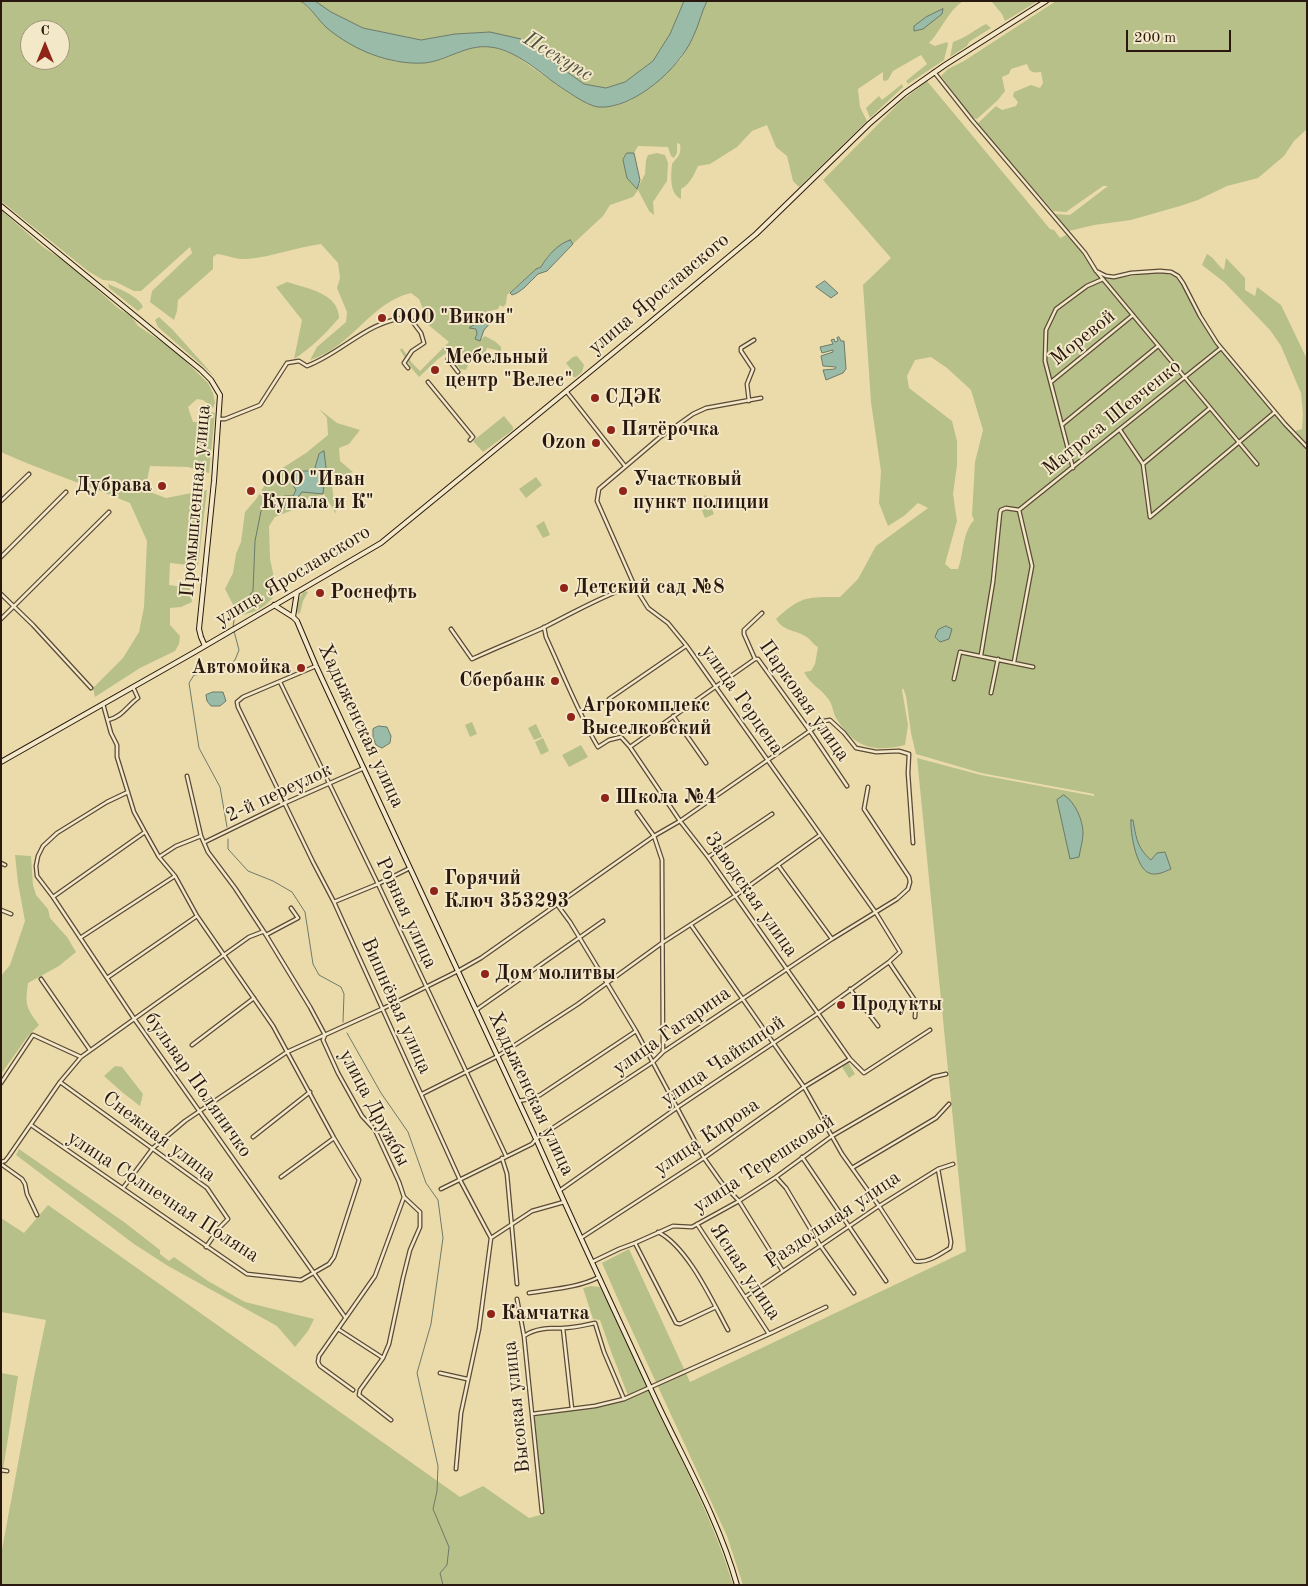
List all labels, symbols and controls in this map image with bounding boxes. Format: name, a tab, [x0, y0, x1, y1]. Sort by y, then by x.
north arrow	[20, 20, 70, 70]
scale bar	[1128, 20, 1233, 52]
text: С	[40, 24, 50, 38]
water label: Псекупс	[518, 26, 598, 88]
text: 200 m	[1134, 31, 1176, 46]
street label: улица Ярославского	[584, 228, 734, 360]
street label: Моревой	[1046, 305, 1120, 371]
place label: ООО "Викон"	[392, 306, 514, 330]
marker: ООО "Викон"	[376, 312, 388, 324]
place label: Мебельный центр "Велес"	[445, 346, 572, 393]
street label: Матроса Шевченко	[1038, 355, 1186, 481]
marker: Мебельный центр "Велес"	[429, 364, 441, 376]
place label: СДЭК	[605, 386, 661, 410]
marker: СДЭК	[589, 392, 601, 404]
street label: Промышленная улица	[176, 404, 216, 598]
place label: Пятёрочка	[621, 418, 719, 442]
marker: Пятёрочка	[605, 424, 617, 436]
place label: Ozon	[541, 431, 586, 455]
marker: Ozon	[590, 437, 602, 449]
place label: ООО "Иван Купала и К"	[261, 468, 374, 515]
place label: Участковый пункт полиции	[633, 468, 769, 515]
place label: Дубрава	[75, 474, 152, 498]
marker: Дубрава	[156, 480, 168, 492]
marker: ООО "Иван Купала и К"	[245, 485, 257, 497]
marker: Участковый пункт полиции	[617, 485, 629, 497]
street label: улица Ярославского	[211, 520, 375, 632]
place label: Детский сад №8	[574, 576, 725, 600]
place label: Роснефть	[330, 581, 417, 605]
marker: Детский сад №8	[558, 582, 570, 594]
marker: Роснефть	[314, 587, 326, 599]
street label: Парковая улица	[753, 636, 855, 766]
street label: Хадыженская улица	[312, 640, 410, 812]
street label: улица Герцена	[695, 640, 789, 760]
place label: Автомойка	[191, 656, 291, 680]
marker: Автомойка	[295, 662, 307, 674]
place label: Сбербанк	[459, 669, 545, 693]
marker: Сбербанк	[549, 675, 561, 687]
place label: Агрокомплекс Выселковский	[581, 694, 711, 741]
marker: Агрокомплекс Выселковский	[565, 711, 577, 723]
street label: 2-й переулок	[222, 758, 336, 828]
place label: Школа №4	[615, 786, 717, 810]
marker: Школа №4	[599, 792, 611, 804]
street label: Заводская улица	[699, 828, 803, 962]
street label: Ровная улица	[370, 854, 442, 972]
place label: Горячий Ключ 353293	[444, 867, 569, 914]
marker: Горячий Ключ 353293	[428, 885, 440, 897]
street label: Вишнёвая улица	[355, 934, 437, 1078]
place label: Дом молитвы	[495, 962, 616, 986]
marker: Дом молитвы	[479, 968, 491, 980]
street label: улица Гагарина	[608, 981, 736, 1081]
place label: Продукты	[851, 993, 942, 1017]
marker: Продукты	[835, 999, 847, 1011]
street label: бульвар Поляничко	[139, 1008, 257, 1162]
street label: Хадыженская улица	[482, 1008, 580, 1180]
street label: улица Чайкиной	[656, 1011, 790, 1111]
street label: улица Дружбы	[333, 1045, 415, 1171]
street label: Снежная улица	[98, 1087, 220, 1187]
street label: улица Кирова	[650, 1093, 764, 1181]
street label: улица Терешковой	[689, 1109, 839, 1219]
street label: улица Солнечная Поляна	[62, 1126, 264, 1268]
street label: Раздольная улица	[761, 1166, 905, 1274]
street label: Ясная улица	[704, 1219, 786, 1325]
place label: Камчатка	[501, 1302, 590, 1326]
marker: Камчатка	[485, 1308, 497, 1320]
street label: Высокая улица	[498, 1340, 536, 1474]

